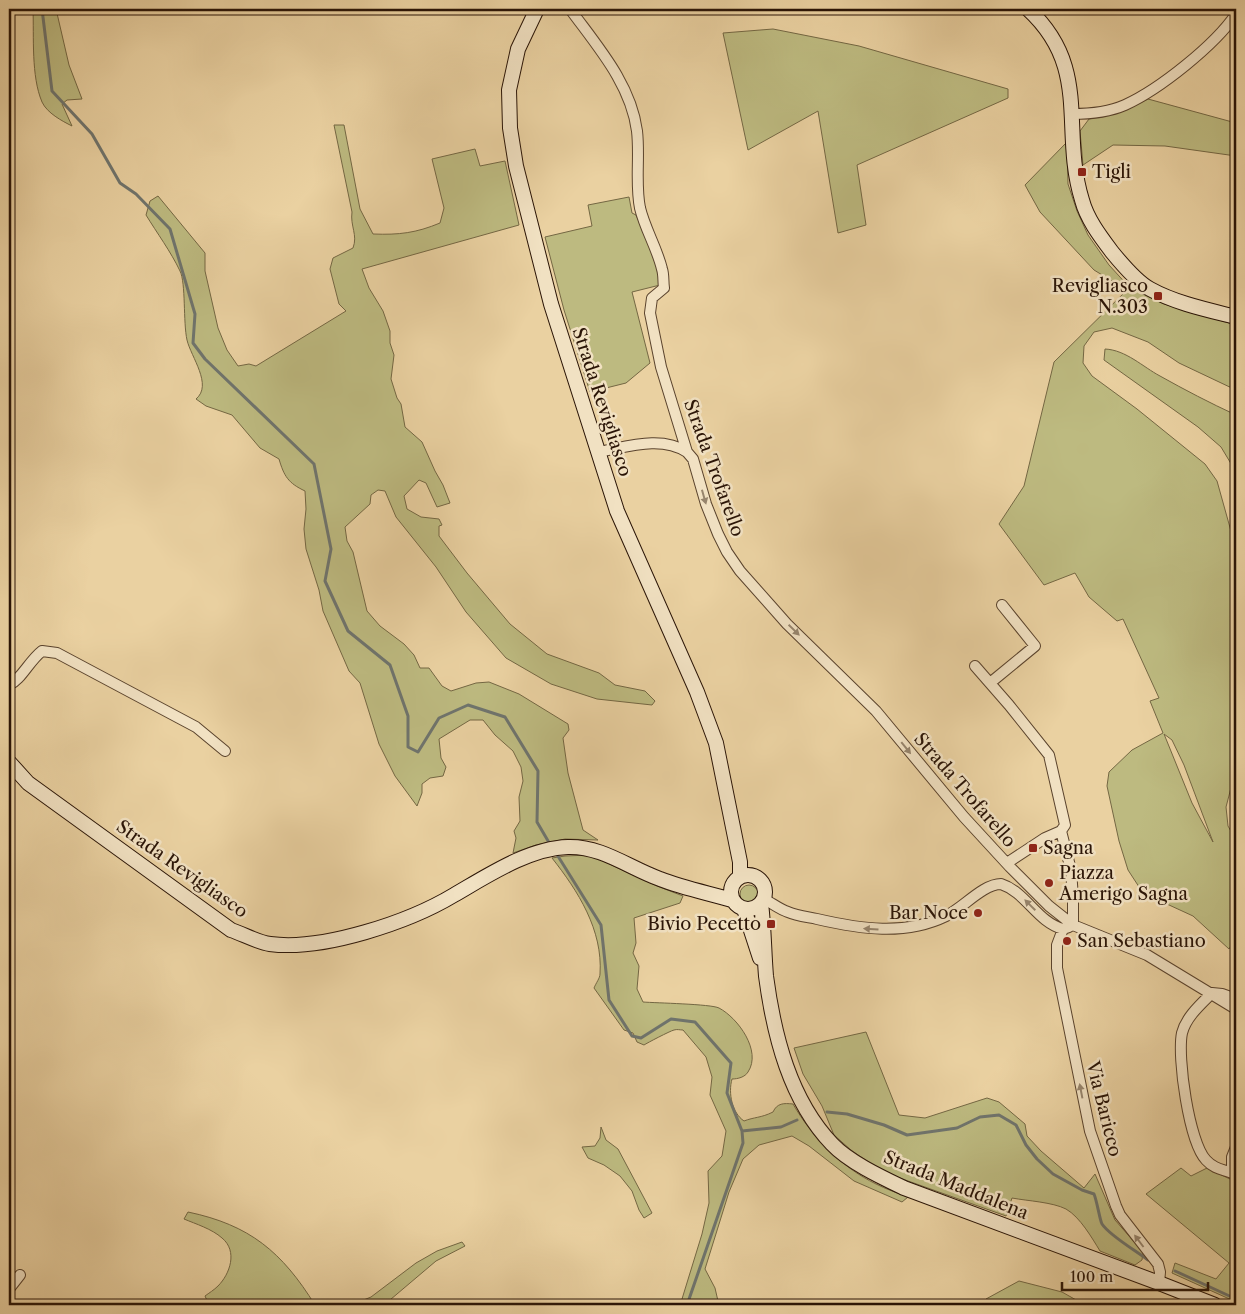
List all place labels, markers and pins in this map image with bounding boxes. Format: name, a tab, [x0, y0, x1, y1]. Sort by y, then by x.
place label: Tigli	[1092, 161, 1132, 183]
marker: Tigli	[1076, 166, 1088, 178]
place label: Revigliasco N.303	[1052, 275, 1148, 318]
marker: Revigliasco N.303	[1152, 290, 1164, 302]
place label: Sagna	[1043, 837, 1094, 859]
marker: Sagna	[1027, 842, 1039, 854]
place label: Piazza Amerigo Sagna	[1058, 862, 1188, 905]
marker: Piazza Amerigo Sagna	[1043, 877, 1055, 889]
place label: Bar Noce	[889, 902, 968, 924]
marker: Bar Noce	[972, 907, 984, 919]
place label: Bivio Pecetto	[647, 913, 761, 935]
marker: Bivio Pecetto	[765, 918, 777, 930]
place label: San Sebastiano	[1077, 930, 1206, 952]
marker: San Sebastiano	[1061, 935, 1073, 947]

